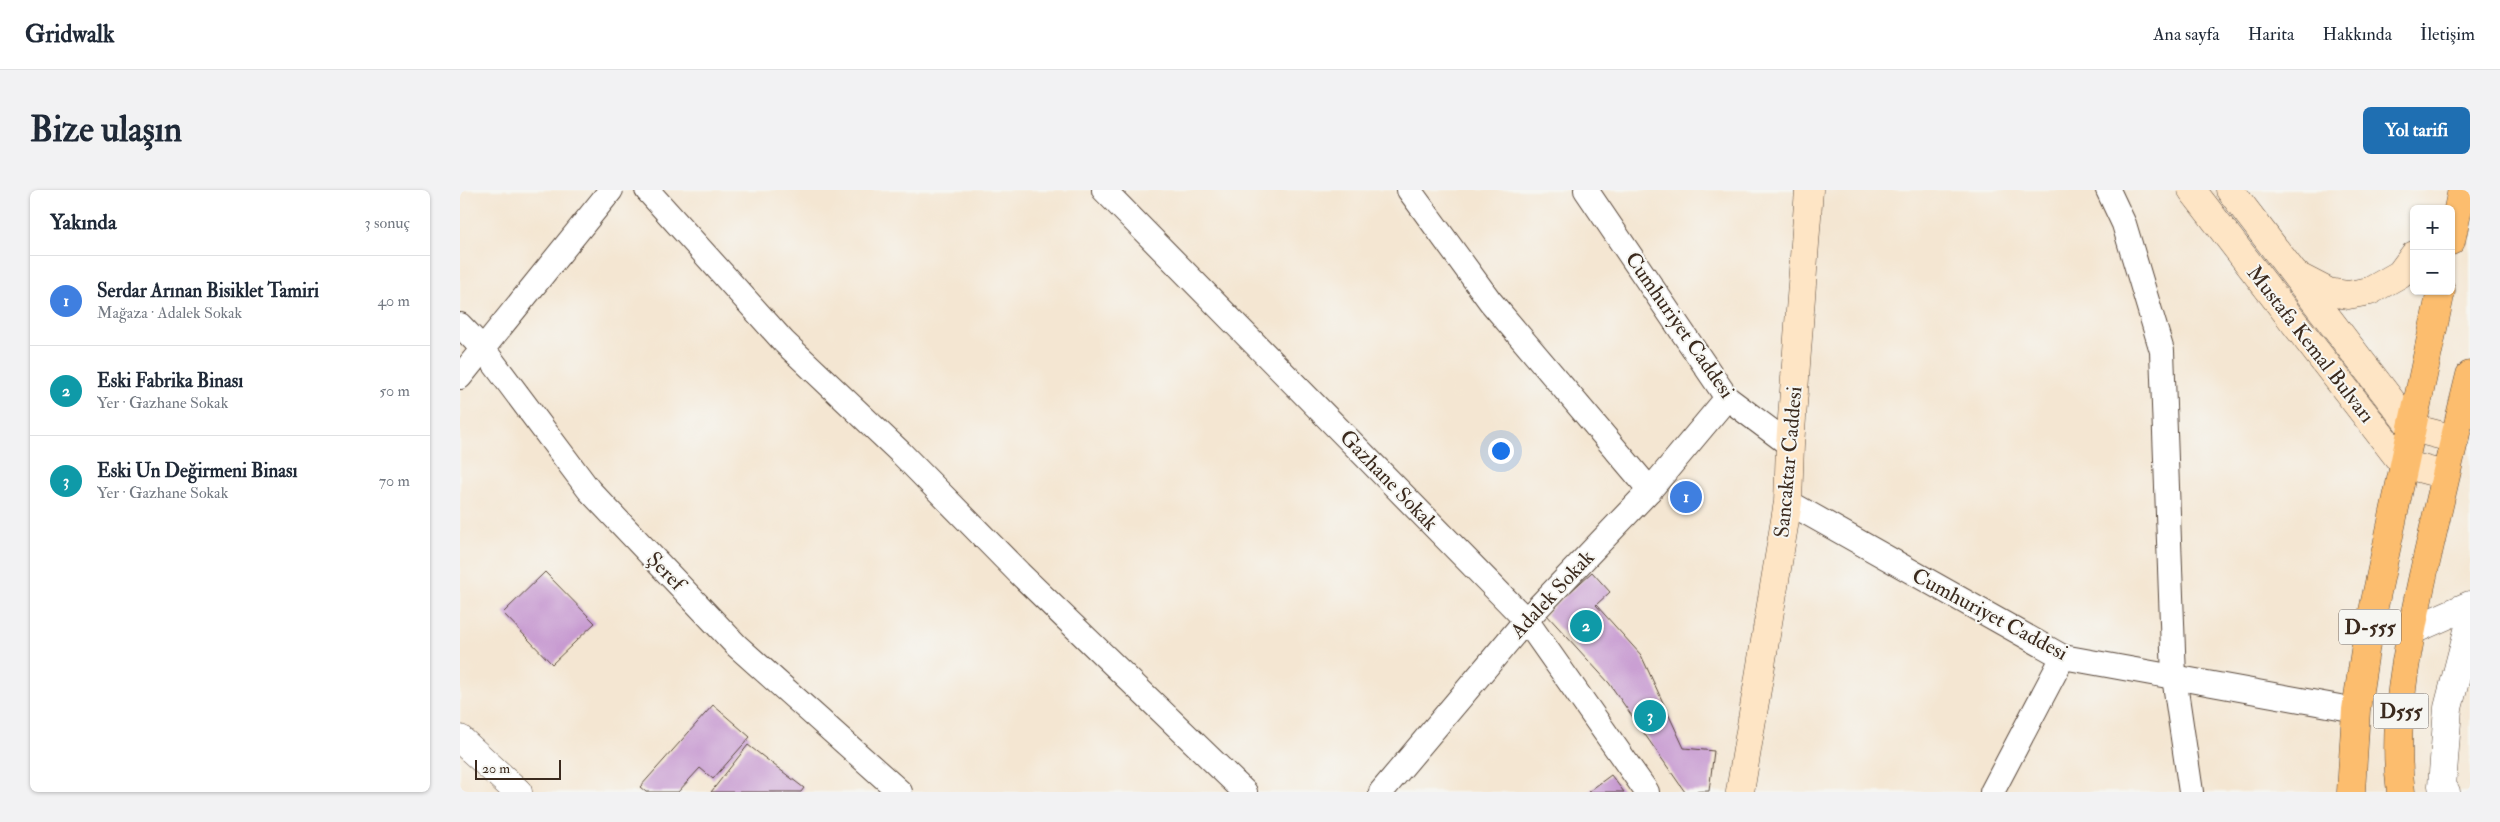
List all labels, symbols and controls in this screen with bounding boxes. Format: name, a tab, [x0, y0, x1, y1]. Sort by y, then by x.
text: Gridwalk	[25, 19, 114, 50]
text: Ana sayfa	[2153, 23, 2220, 46]
text: Harita	[2248, 23, 2295, 46]
text: Hakkında	[2323, 23, 2392, 46]
text: İletişim	[2420, 23, 2475, 46]
button: Yol tarifi	[2363, 107, 2470, 154]
text: Bize ulaşın	[30, 108, 182, 152]
map controls	[2410, 205, 2455, 295]
button: +	[2410, 205, 2455, 250]
text: Yakında	[50, 209, 117, 236]
text: 3 sonuç	[364, 213, 410, 233]
street label: Cumhuriyet Caddesi	[1619, 247, 1740, 404]
button: −	[2410, 250, 2455, 295]
street label: Mustafa Kemal Bulvarı	[2241, 260, 2381, 429]
text: Serdar Arınan Bisiklet Tamiri	[97, 279, 319, 303]
text: 1	[63, 291, 69, 311]
text: 40 m	[377, 291, 410, 311]
text: Mağaza · Adalek Sokak	[97, 303, 242, 323]
text: Eski Fabrika Binası	[97, 369, 243, 393]
text: 2	[62, 381, 70, 401]
text: 50 m	[379, 381, 410, 401]
street label: Sancaktar Caddesi	[1768, 385, 1809, 539]
text: Yer · Gazhane Sokak	[97, 393, 228, 413]
street label: Gazhane Sokak	[1334, 424, 1444, 537]
your location	[1488, 438, 1514, 464]
text: Eski Un Değirmeni Binası	[97, 459, 298, 483]
text: 3	[63, 471, 69, 491]
text: 70 m	[379, 471, 410, 491]
pin: 1	[1670, 478, 1702, 516]
text: Yer · Gazhane Sokak	[97, 483, 228, 503]
street label: Adalek Sokak	[1504, 544, 1600, 645]
street label: Şeref	[641, 546, 693, 599]
street label: Cumhuriyet Caddesi	[1907, 562, 2073, 667]
pin: 2	[1570, 607, 1602, 645]
road number: D-555	[2339, 610, 2401, 644]
road number: D555	[2374, 694, 2428, 728]
pin: 3	[1634, 697, 1666, 735]
scale bar	[475, 757, 561, 780]
text: 20 m	[482, 760, 510, 777]

